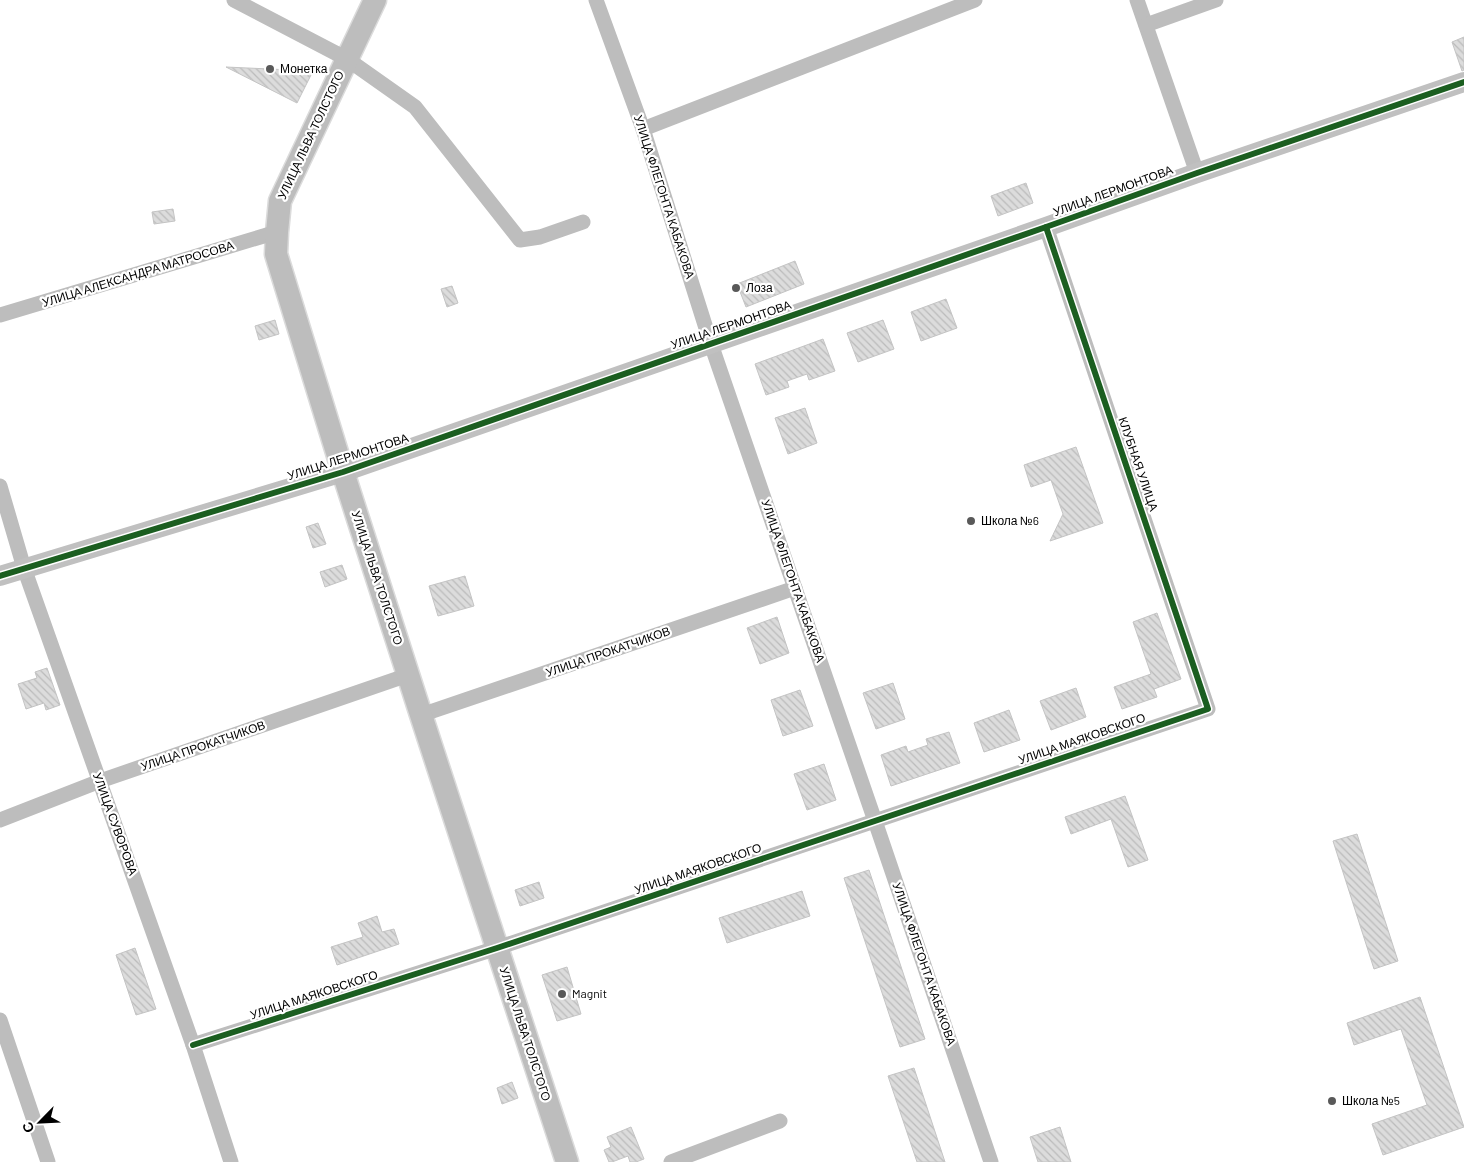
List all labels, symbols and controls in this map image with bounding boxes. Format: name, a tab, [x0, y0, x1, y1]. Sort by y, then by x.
place label: Монетка	[280, 61, 328, 75]
marker: Монетка	[264, 63, 276, 75]
street label: УЛИЦА ЛЬВА ТОЛСТОГО	[274, 68, 347, 201]
street label: УЛИЦА ФЛЕГОНТА КАБАКОВА	[631, 113, 698, 281]
street label: УЛИЦА ЛЕРМОНТОВА	[1051, 162, 1175, 219]
street label: УЛИЦА АЛЕКСАНДРА МАТРОСОВА	[40, 237, 235, 310]
place label: Лоза	[746, 280, 773, 294]
marker: Лоза	[730, 282, 742, 294]
street label: УЛИЦА ЛЕРМОНТОВА	[669, 297, 793, 352]
street label: КЛУБНАЯ УЛИЦА	[1115, 415, 1162, 513]
street label: УЛИЦА ЛЕРМОНТОВА	[285, 430, 410, 483]
street label: УЛИЦА ФЛЕГОНТА КАБАКОВА	[759, 497, 828, 664]
street label: УЛИЦА ЛЬВА ТОЛСТОГО	[349, 509, 406, 647]
place label: Школа №6	[981, 513, 1039, 527]
marker: Школа №6	[965, 515, 977, 527]
street label: УЛИЦА ПРОКАТЧИКОВ	[544, 623, 672, 680]
street label: УЛИЦА МАЯКОВСКОГО	[1016, 710, 1147, 767]
street label: УЛИЦА ПРОКАТЧИКОВ	[139, 717, 267, 774]
street label: УЛИЦА СУВОРОВА	[90, 770, 141, 877]
street label: УЛИЦА МАЯКОВСКОГО	[632, 840, 763, 897]
street label: УЛИЦА ФЛЕГОНТА КАБАКОВА	[890, 880, 959, 1047]
street label: УЛИЦА ЛЬВА ТОЛСТОГО	[497, 965, 554, 1103]
street label: УЛИЦА МАЯКОВСКОГО	[248, 967, 380, 1022]
place label: Magnit	[572, 986, 607, 1000]
marker: Magnit	[556, 988, 568, 1000]
place label: Школа №5	[1342, 1093, 1400, 1107]
marker: Школа №5	[1326, 1095, 1338, 1107]
north arrow	[15, 1097, 65, 1147]
text: С	[18, 1119, 37, 1136]

